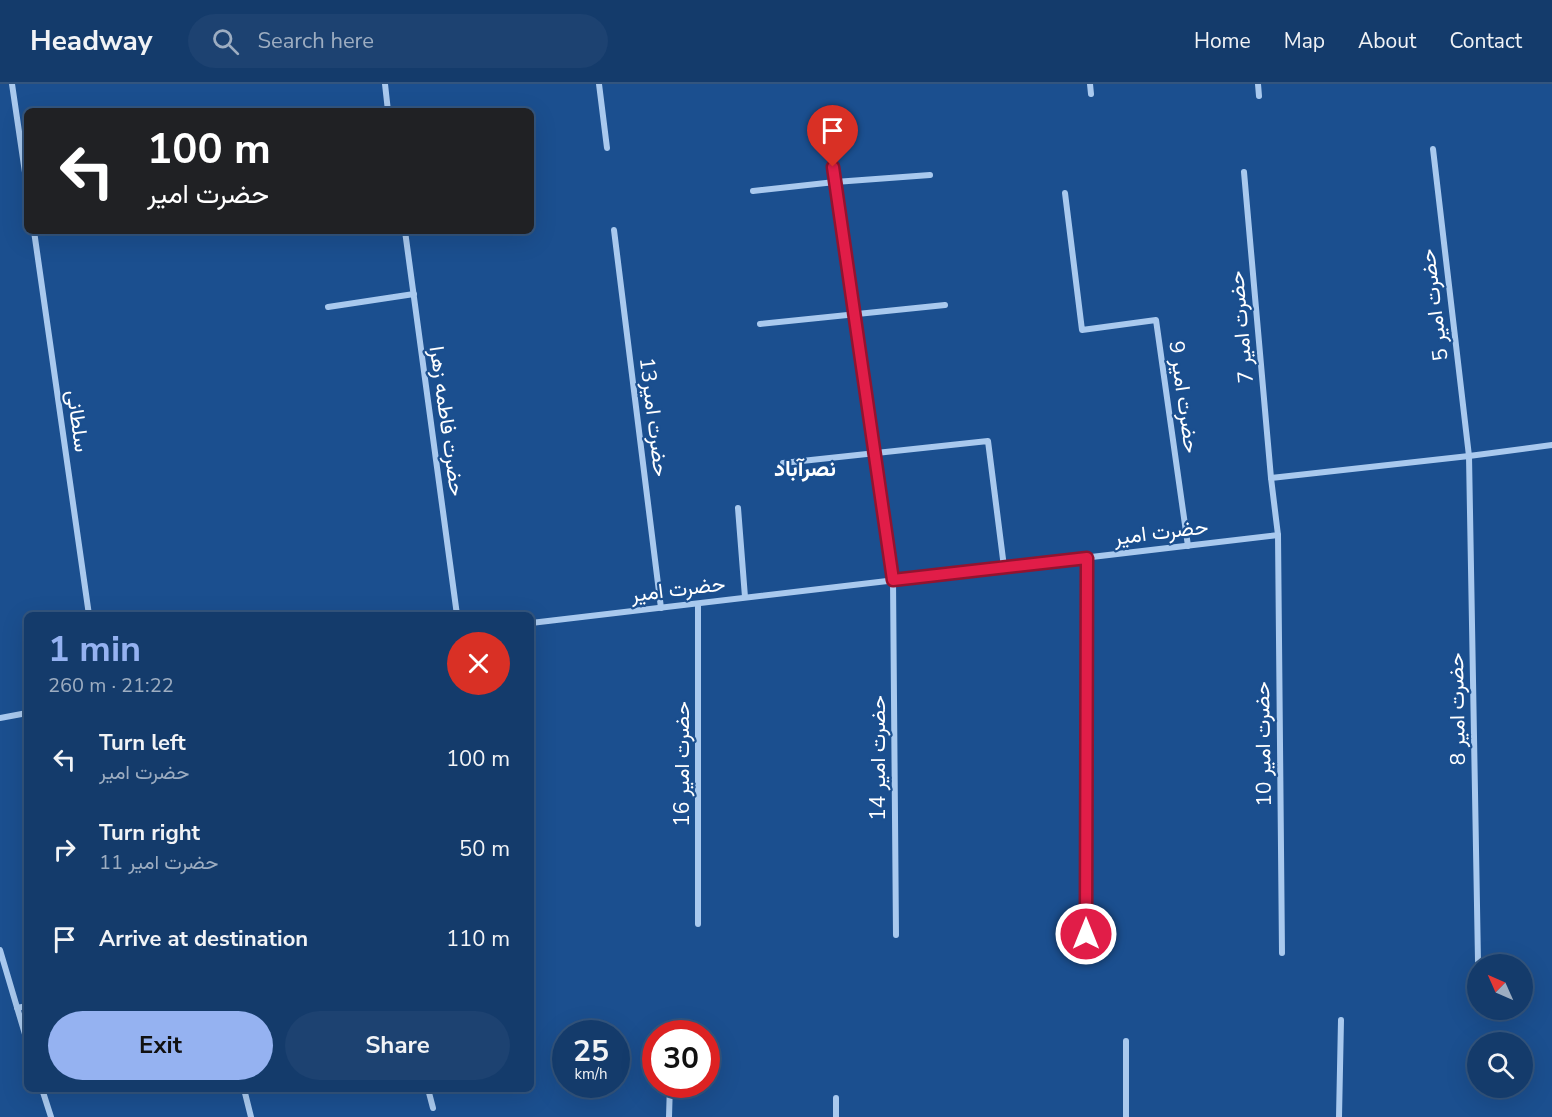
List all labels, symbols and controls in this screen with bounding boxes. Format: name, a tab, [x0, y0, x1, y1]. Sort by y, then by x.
search box	[188, 14, 608, 68]
text: Headway	[30, 22, 152, 60]
icon: search	[209, 25, 242, 58]
text: Search here	[257, 26, 374, 56]
text: Home	[1194, 27, 1251, 55]
text: Map	[1284, 27, 1325, 55]
text: About	[1358, 27, 1416, 55]
text: Contact	[1449, 27, 1522, 55]
pin	[807, 105, 858, 167]
icon: arrive	[816, 114, 849, 147]
text: 100 m	[147, 121, 271, 178]
icon: left	[48, 132, 126, 210]
text: حضرت امیر	[147, 176, 269, 213]
street label: حضرت امیر 5	[1413, 247, 1455, 363]
street label: حضرت امیر 7	[1222, 270, 1260, 384]
street label: حضرت امیر 9	[1162, 339, 1206, 455]
street label: حضرت فاطمه زهرا	[423, 344, 471, 498]
street label: حضرت امیر13	[633, 356, 675, 478]
street label: سلطانی	[60, 388, 96, 454]
district label: نصرآباد	[774, 454, 836, 484]
street label: حضرت امیر	[1111, 512, 1210, 552]
street label: حضرت امیر	[628, 569, 727, 609]
text: 1 min	[48, 625, 141, 674]
button: close	[447, 632, 510, 695]
street label: حضرت امیر 8	[1442, 652, 1472, 766]
text: 260 m · 21:22	[48, 672, 174, 699]
street label: حضرت امیر 10	[1248, 681, 1278, 807]
street label: حضرت امیر 14	[864, 695, 892, 821]
street label: حضرت امیر 16	[668, 701, 696, 827]
text: Turn left	[99, 728, 186, 758]
icon: left	[48, 743, 81, 776]
text: 100 m	[446, 744, 510, 774]
text: حضرت امیر	[99, 759, 189, 786]
text: Turn right	[99, 818, 200, 848]
icon: right	[48, 833, 81, 866]
text: 50 m	[459, 834, 510, 864]
text: حضرت امیر 11	[99, 849, 219, 876]
position arrow	[1054, 902, 1118, 966]
icon: arrive	[48, 923, 81, 956]
text: Arrive at destination	[99, 924, 308, 954]
text: 110 m	[446, 924, 510, 954]
north arrow	[1467, 954, 1533, 1020]
map controls	[1467, 954, 1533, 1098]
button: Exit	[48, 1011, 273, 1080]
button: Share	[285, 1011, 510, 1080]
speed limit sign: 30	[642, 1020, 720, 1098]
text: 25	[573, 1031, 609, 1072]
button: search	[1467, 1032, 1533, 1098]
text: km/h	[574, 1064, 608, 1084]

